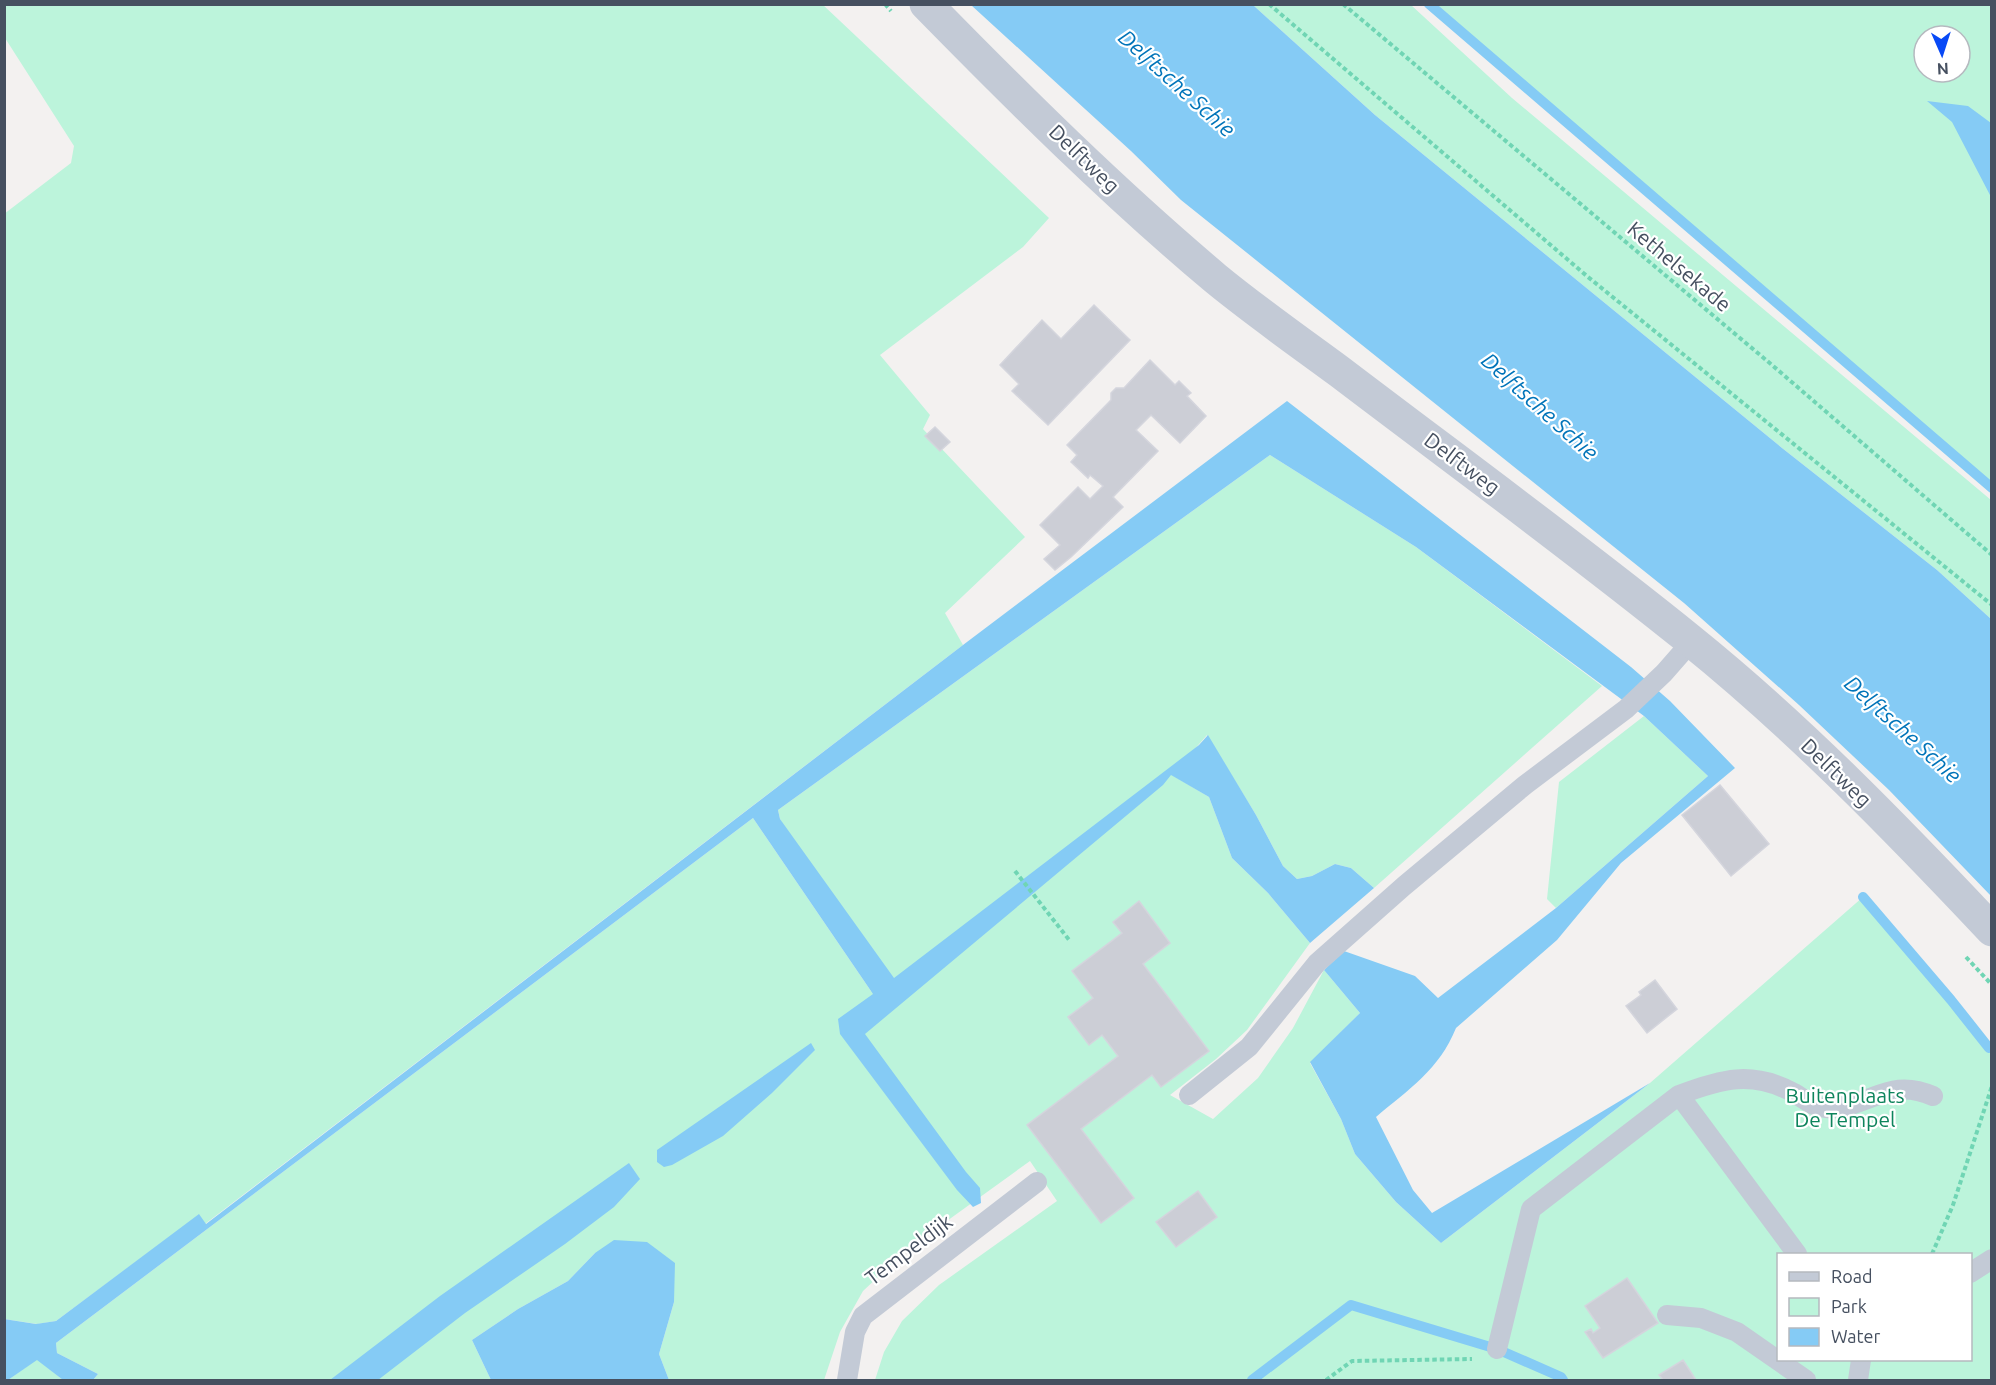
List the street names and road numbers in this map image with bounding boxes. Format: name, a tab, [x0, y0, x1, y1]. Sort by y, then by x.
street label: Delftweg	[1045, 119, 1125, 198]
street label: Kethelsekade	[1623, 216, 1736, 316]
street label: Delftweg	[1420, 427, 1505, 499]
street label: Delftweg	[1797, 733, 1877, 812]
street label: Tempeldijk	[860, 1208, 957, 1290]

